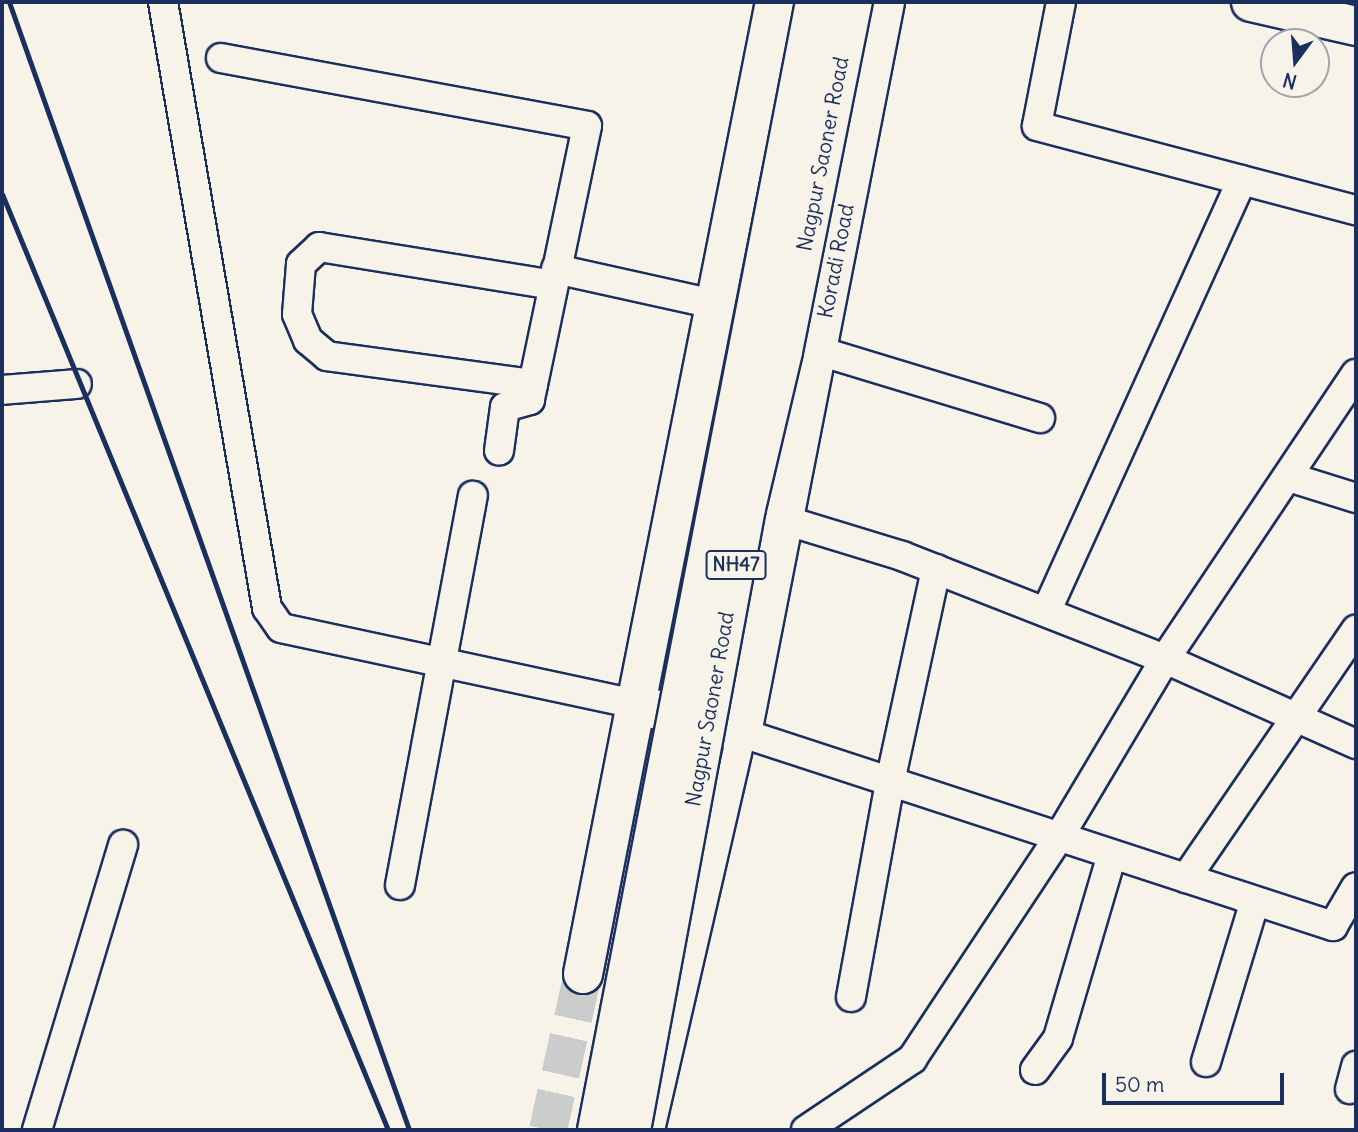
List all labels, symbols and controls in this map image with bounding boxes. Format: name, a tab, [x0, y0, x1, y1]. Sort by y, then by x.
north arrow	[1260, 28, 1330, 98]
street label: Nagpur Saoner Road	[792, 55, 854, 253]
text: N	[1280, 68, 1299, 95]
street label: Koradi Road	[813, 202, 859, 320]
road number: NH47	[704, 550, 768, 580]
street label: Nagpur Saoner Road	[680, 610, 740, 808]
scale bar	[1106, 1058, 1288, 1102]
text: 50 m	[1115, 1071, 1164, 1098]

